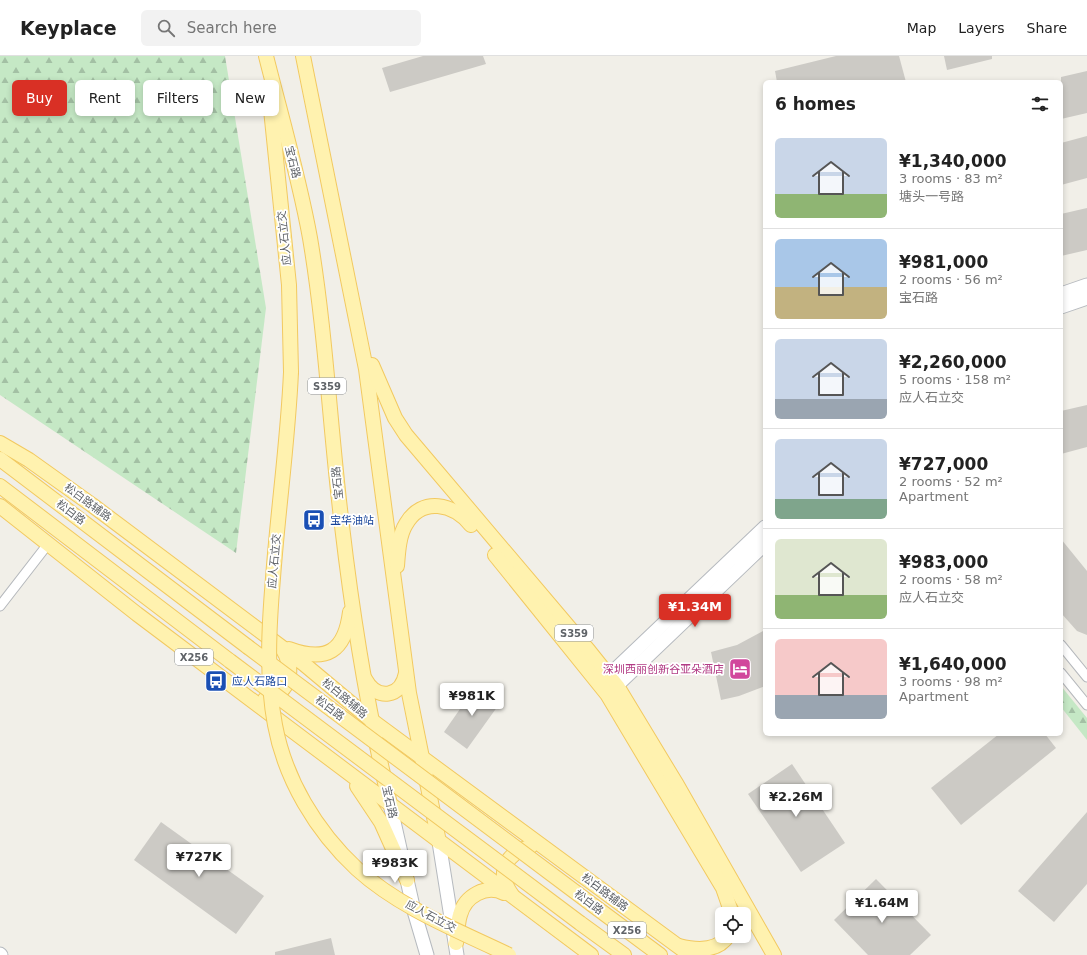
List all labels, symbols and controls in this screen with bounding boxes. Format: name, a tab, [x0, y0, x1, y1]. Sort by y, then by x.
search box	[141, 10, 421, 46]
text: Keyplace	[20, 17, 117, 39]
icon: search	[155, 17, 177, 39]
text: Search here	[187, 19, 277, 37]
text: Map	[907, 20, 936, 36]
text: Layers	[958, 20, 1005, 36]
text: Share	[1027, 20, 1067, 36]
chip: Buy	[12, 80, 67, 116]
chip: Rent	[75, 80, 135, 116]
chip: Filters	[143, 80, 213, 116]
chip: New	[221, 80, 279, 116]
icon: filters	[1029, 93, 1051, 115]
text: 6 homes	[775, 94, 856, 114]
street label: 宝石路	[282, 145, 303, 180]
text: ¥1,340,000	[899, 151, 1007, 171]
icon: home	[807, 154, 855, 202]
text: 3 rooms · 83 m²	[899, 171, 1003, 186]
text: 塘头一号路	[899, 189, 964, 204]
street label: 应人石立交	[275, 210, 294, 266]
text: ¥981,000	[899, 252, 988, 272]
icon: home	[807, 255, 855, 303]
text: 2 rooms · 56 m²	[899, 272, 1003, 287]
text: 宝石路	[899, 290, 938, 305]
text: ¥2,260,000	[899, 352, 1007, 372]
icon: home	[807, 355, 855, 403]
text: 5 rooms · 158 m²	[899, 372, 1011, 387]
road number: S359	[308, 378, 346, 394]
text: 应人石立交	[899, 390, 964, 405]
text: ¥727,000	[899, 454, 988, 474]
icon: home	[807, 455, 855, 503]
street label: 宝石路	[329, 466, 346, 500]
text: 2 rooms · 52 m²	[899, 474, 1003, 489]
street label: 松白路辅路	[62, 480, 114, 524]
text: Apartment	[899, 489, 969, 504]
street label: 松白路	[54, 497, 88, 527]
bus stop icon: 宝华油站	[301, 507, 327, 533]
place label: 宝华油站	[330, 514, 374, 527]
street label: 应人石立交	[266, 533, 283, 589]
text: ¥983,000	[899, 552, 988, 572]
icon: home	[807, 555, 855, 603]
text: 2 rooms · 58 m²	[899, 572, 1003, 587]
text: 应人石立交	[899, 590, 964, 605]
pin: ¥1.34M	[662, 594, 728, 628]
text: ¥1.34M	[668, 599, 722, 614]
road number: S359	[555, 625, 593, 641]
road number: X256	[175, 649, 213, 665]
text: ¥1,640,000	[899, 654, 1007, 674]
icon: home	[807, 655, 855, 703]
hotel icon: 深圳西丽创新谷亚朵酒店	[727, 656, 753, 682]
place label: 深圳西丽创新谷亚朵酒店	[603, 663, 724, 676]
bus stop icon: 应人石路口	[203, 668, 229, 694]
text: 3 rooms · 98 m²	[899, 674, 1003, 689]
place label: 应人石路口	[232, 675, 287, 688]
street label: 松白路辅路	[320, 675, 370, 721]
pin: ¥981K	[444, 683, 500, 717]
text: ¥981K	[449, 688, 495, 703]
text: Apartment	[899, 689, 969, 704]
street label: 松白路	[313, 693, 347, 723]
pin: ¥2.26M	[763, 784, 829, 818]
street label: 宝石路	[379, 785, 400, 820]
text: ¥2.26M	[769, 789, 823, 804]
pin: ¥727K	[171, 844, 227, 878]
text: ¥727K	[176, 849, 222, 864]
pin: ¥983K	[367, 850, 423, 884]
text: ¥983K	[372, 855, 418, 870]
street label: 松白路辅路	[579, 870, 631, 914]
street label: 松白路	[572, 887, 606, 917]
pin: ¥1.64M	[849, 890, 915, 924]
text: ¥1.64M	[855, 895, 909, 910]
street label: 应人石立交	[403, 898, 458, 935]
map controls	[715, 907, 751, 943]
button: locate	[715, 907, 751, 943]
road number: X256	[608, 922, 646, 938]

